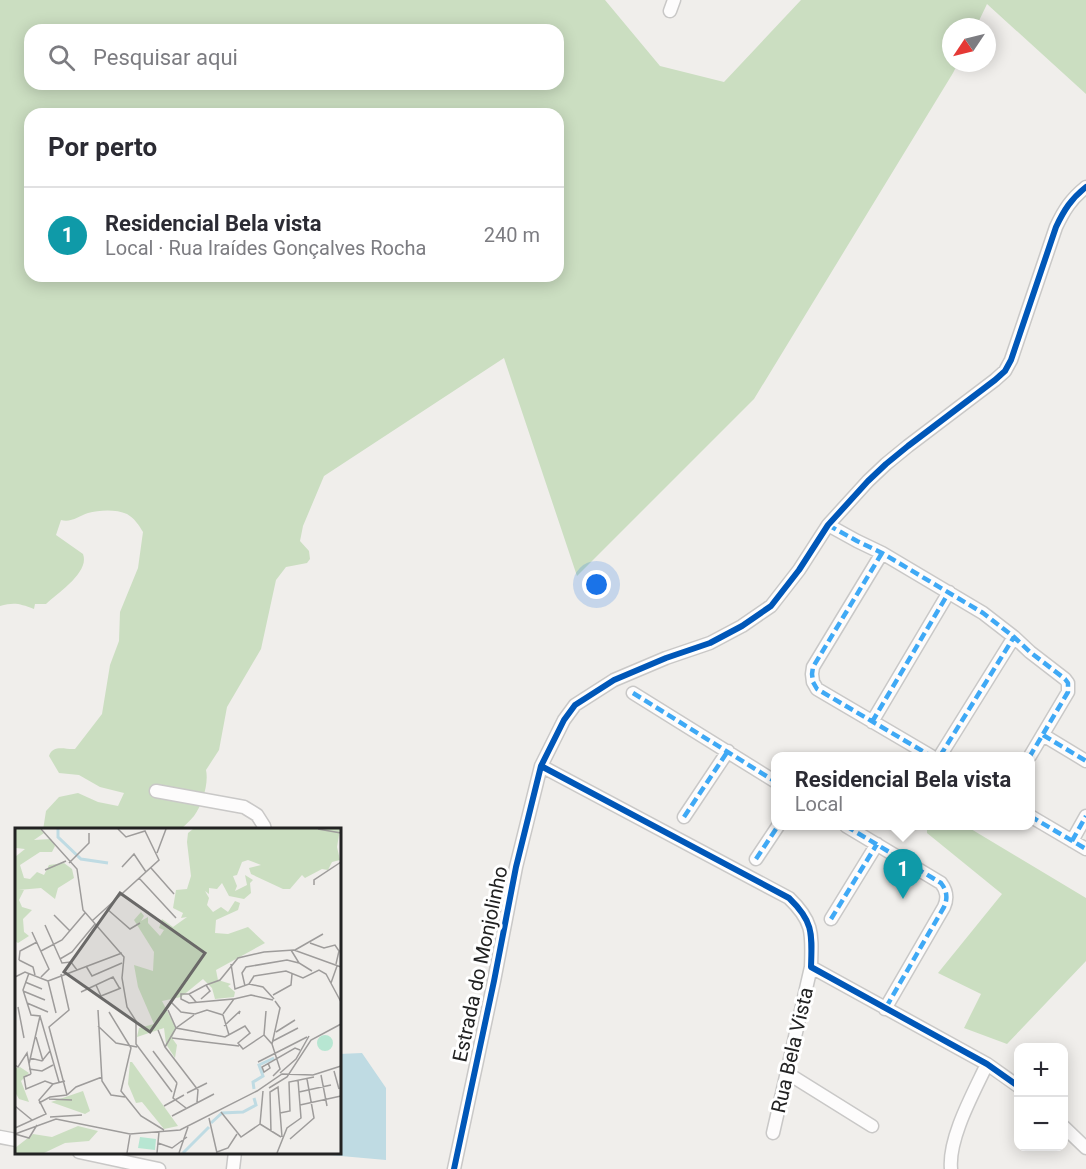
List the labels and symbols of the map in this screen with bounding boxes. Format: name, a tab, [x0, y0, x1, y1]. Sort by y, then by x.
north arrow	[942, 18, 996, 72]
your location	[582, 570, 611, 599]
inset map	[15, 828, 340, 1154]
pin: 1	[884, 850, 922, 899]
street label: Estrada do Monjolinho	[448, 864, 512, 1064]
street label: Rua Bela Vista	[766, 985, 818, 1115]

